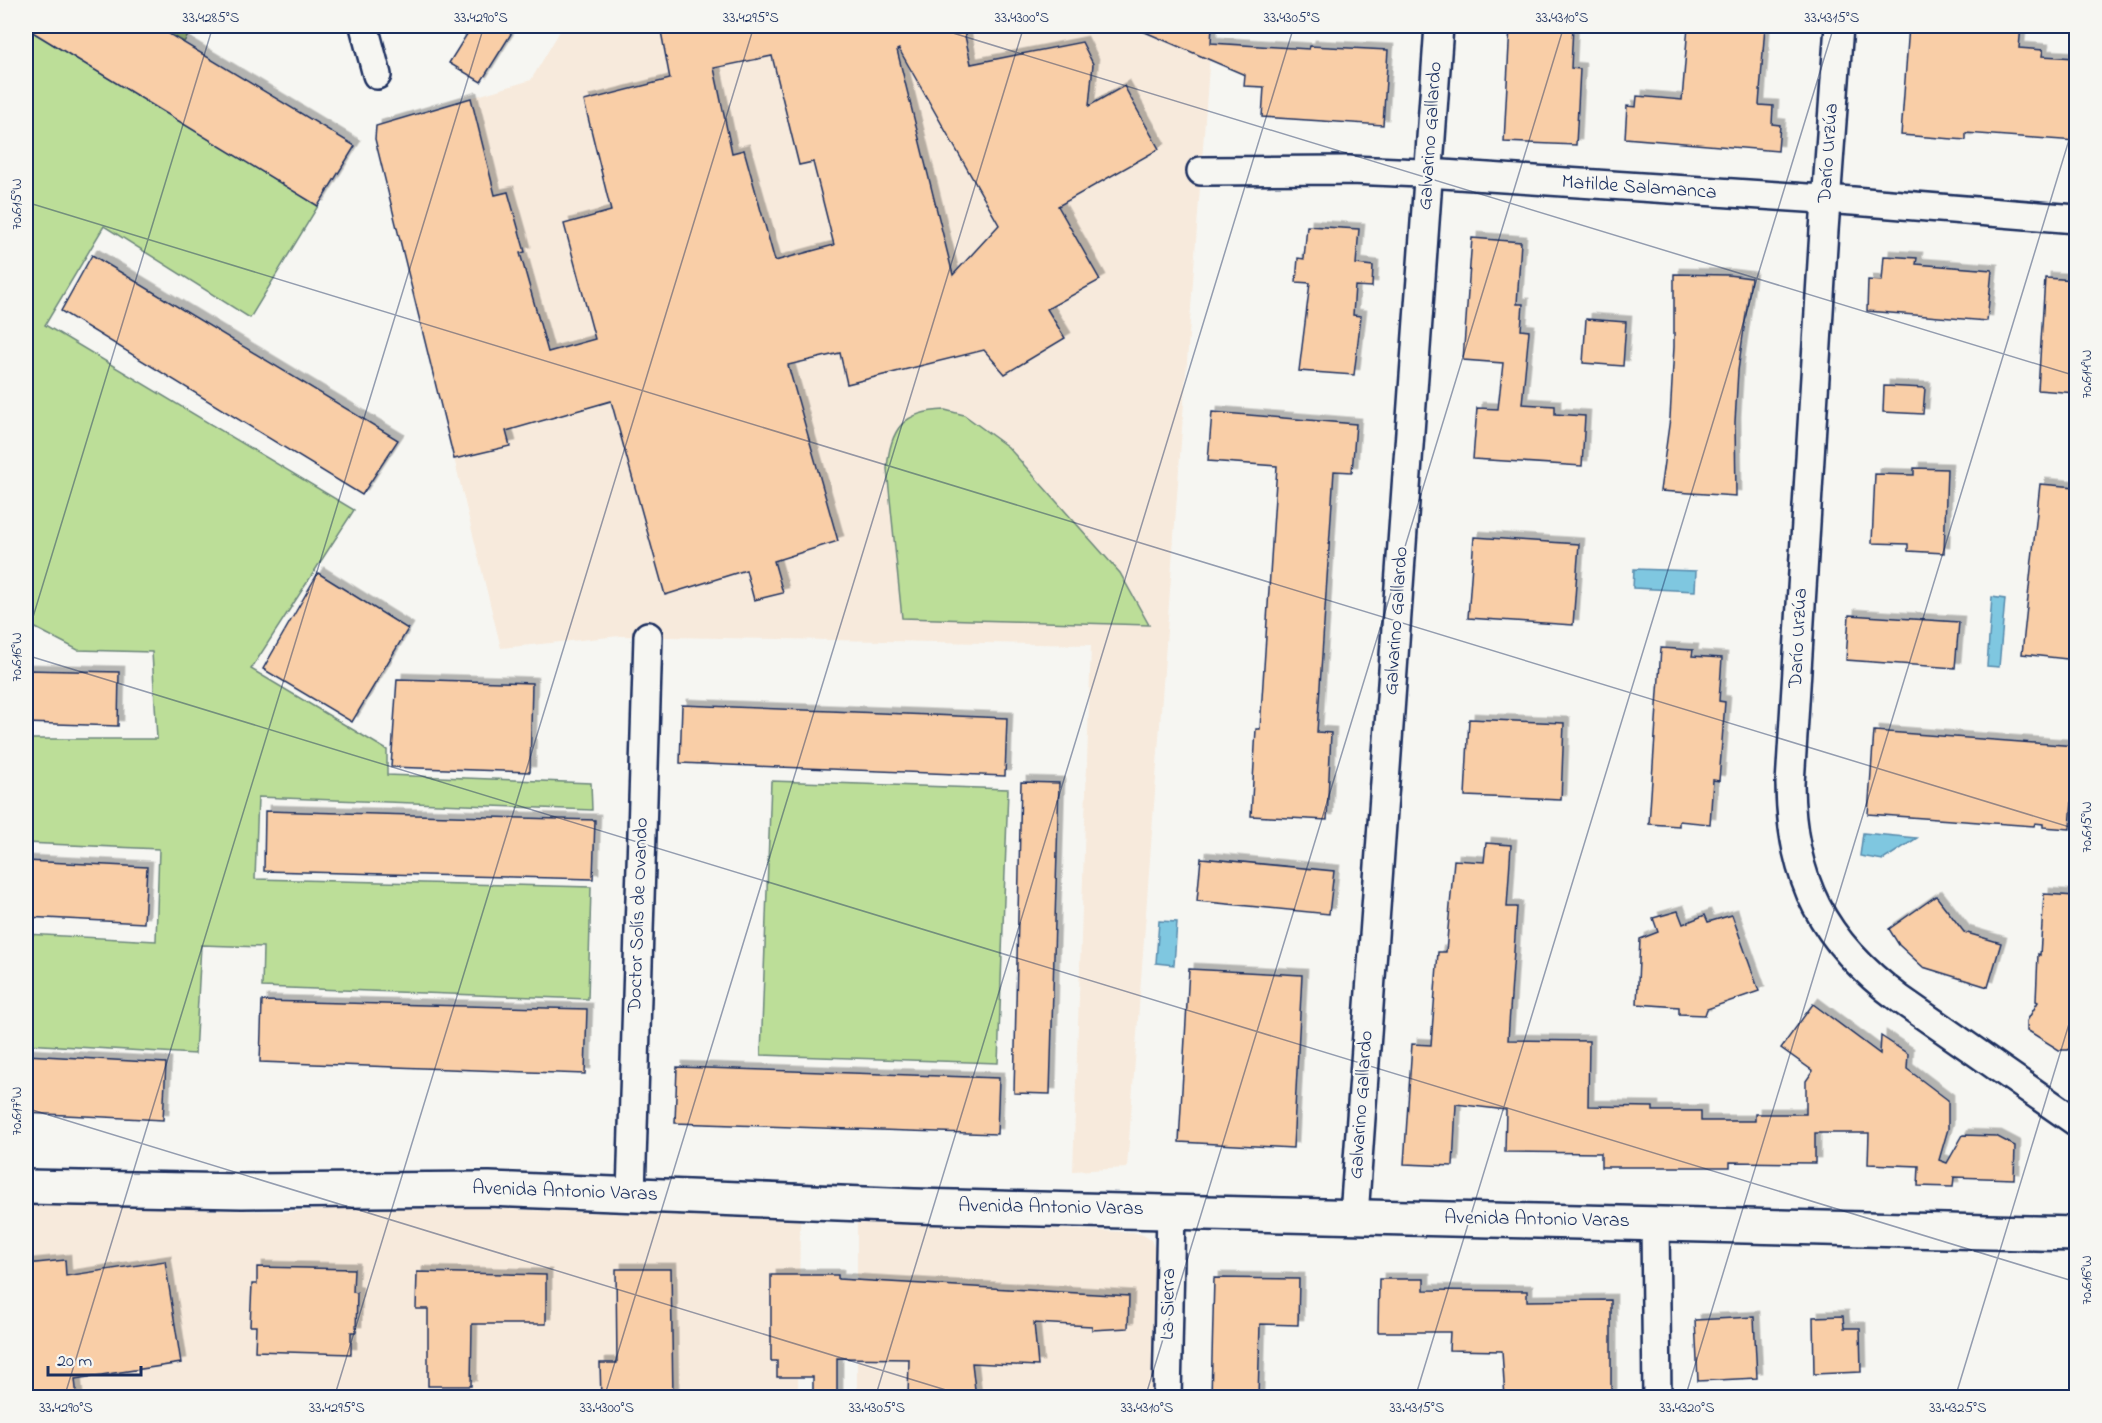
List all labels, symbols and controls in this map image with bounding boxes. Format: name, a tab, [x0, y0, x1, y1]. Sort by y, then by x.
text: 33.4285°S	[183, 7, 240, 29]
text: 33.4290°S	[454, 7, 508, 29]
text: 33.4295°S	[723, 7, 779, 29]
text: 33.4300°S	[995, 7, 1050, 29]
text: 33.4305°S	[1264, 7, 1321, 29]
text: 33.4310°S	[1536, 7, 1589, 29]
text: 33.4315°S	[1805, 7, 1860, 29]
street label: Galvarino Gallardo	[1411, 61, 1451, 211]
street label: Darío Urzúa	[1811, 102, 1847, 205]
street label: Matilde Salamanca	[1560, 168, 1718, 208]
text: 70.615°W	[6, 178, 28, 230]
text: 70.614°W	[2076, 350, 2098, 398]
street label: Galvarino Gallardo	[1377, 546, 1417, 696]
street label: Darío Urzúa	[1782, 587, 1816, 690]
text: 70.616°W	[6, 632, 28, 682]
text: 70.615°W	[2076, 801, 2098, 853]
street label: Doctor Solís de Ovando	[621, 817, 657, 1014]
street label: Galvarino Gallardo	[1342, 1030, 1382, 1180]
text: 70.617°W	[6, 1087, 28, 1135]
street label: Avenida Antonio Varas	[472, 1174, 658, 1210]
street label: Avenida Antonio Varas	[958, 1192, 1144, 1224]
street label: Avenida Antonio Varas	[1444, 1204, 1630, 1236]
text: 70.616°W	[2076, 1255, 2098, 1305]
street label: La Sierra	[1154, 1268, 1184, 1340]
scale bar	[48, 1339, 141, 1377]
text: 20 m	[57, 1349, 92, 1375]
text: 33.4290°S	[39, 1397, 93, 1419]
text: 33.4295°S	[309, 1397, 365, 1419]
text: 33.4300°S	[580, 1397, 635, 1419]
text: 33.4305°S	[849, 1397, 906, 1419]
text: 33.4310°S	[1121, 1397, 1174, 1419]
text: 33.4315°S	[1390, 1397, 1445, 1419]
text: 33.4320°S	[1659, 1397, 1715, 1419]
text: 33.4325°S	[1929, 1397, 1987, 1419]

